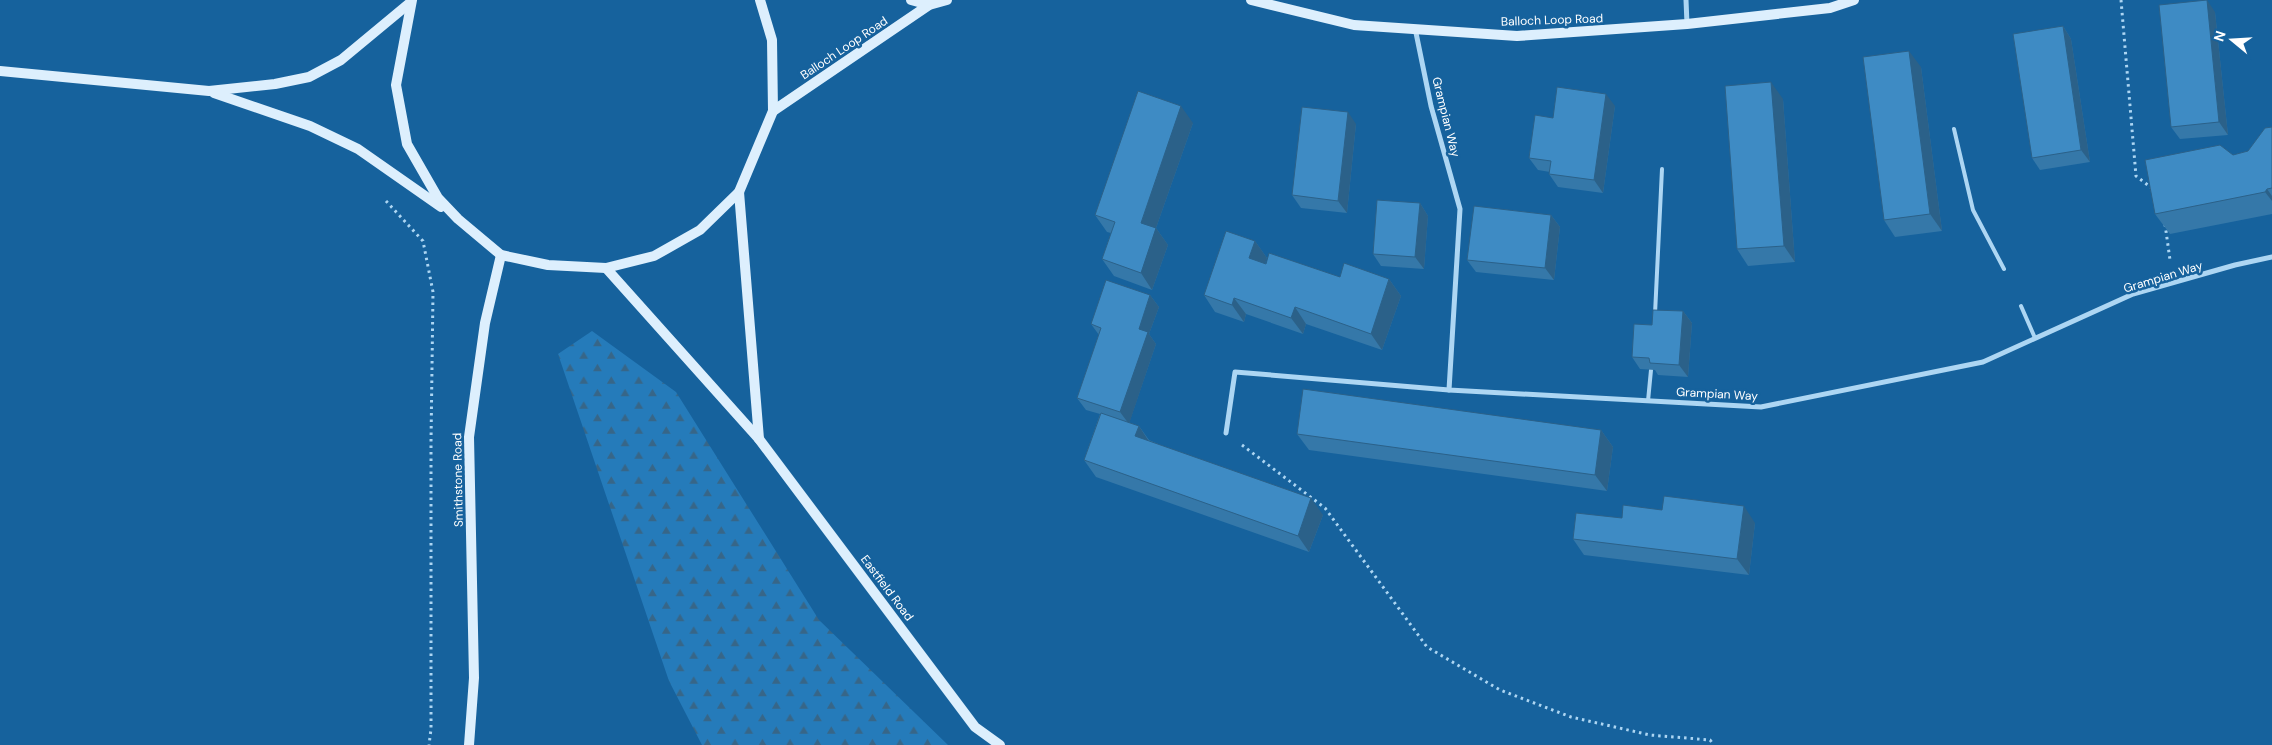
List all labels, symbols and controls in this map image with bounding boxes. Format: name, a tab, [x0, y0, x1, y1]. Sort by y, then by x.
street label: Balloch Loop Road	[1501, 10, 1603, 30]
street label: Balloch Loop Road	[797, 13, 891, 83]
north arrow	[2207, 15, 2257, 65]
text: N	[2209, 28, 2230, 44]
street label: Grampian Way	[1428, 75, 1464, 159]
street label: Grampian Way	[2122, 257, 2205, 297]
street label: Grampian Way	[1676, 384, 1759, 404]
street label: Smithstone Road	[449, 433, 467, 527]
street label: Eastfield Road	[857, 552, 917, 624]

